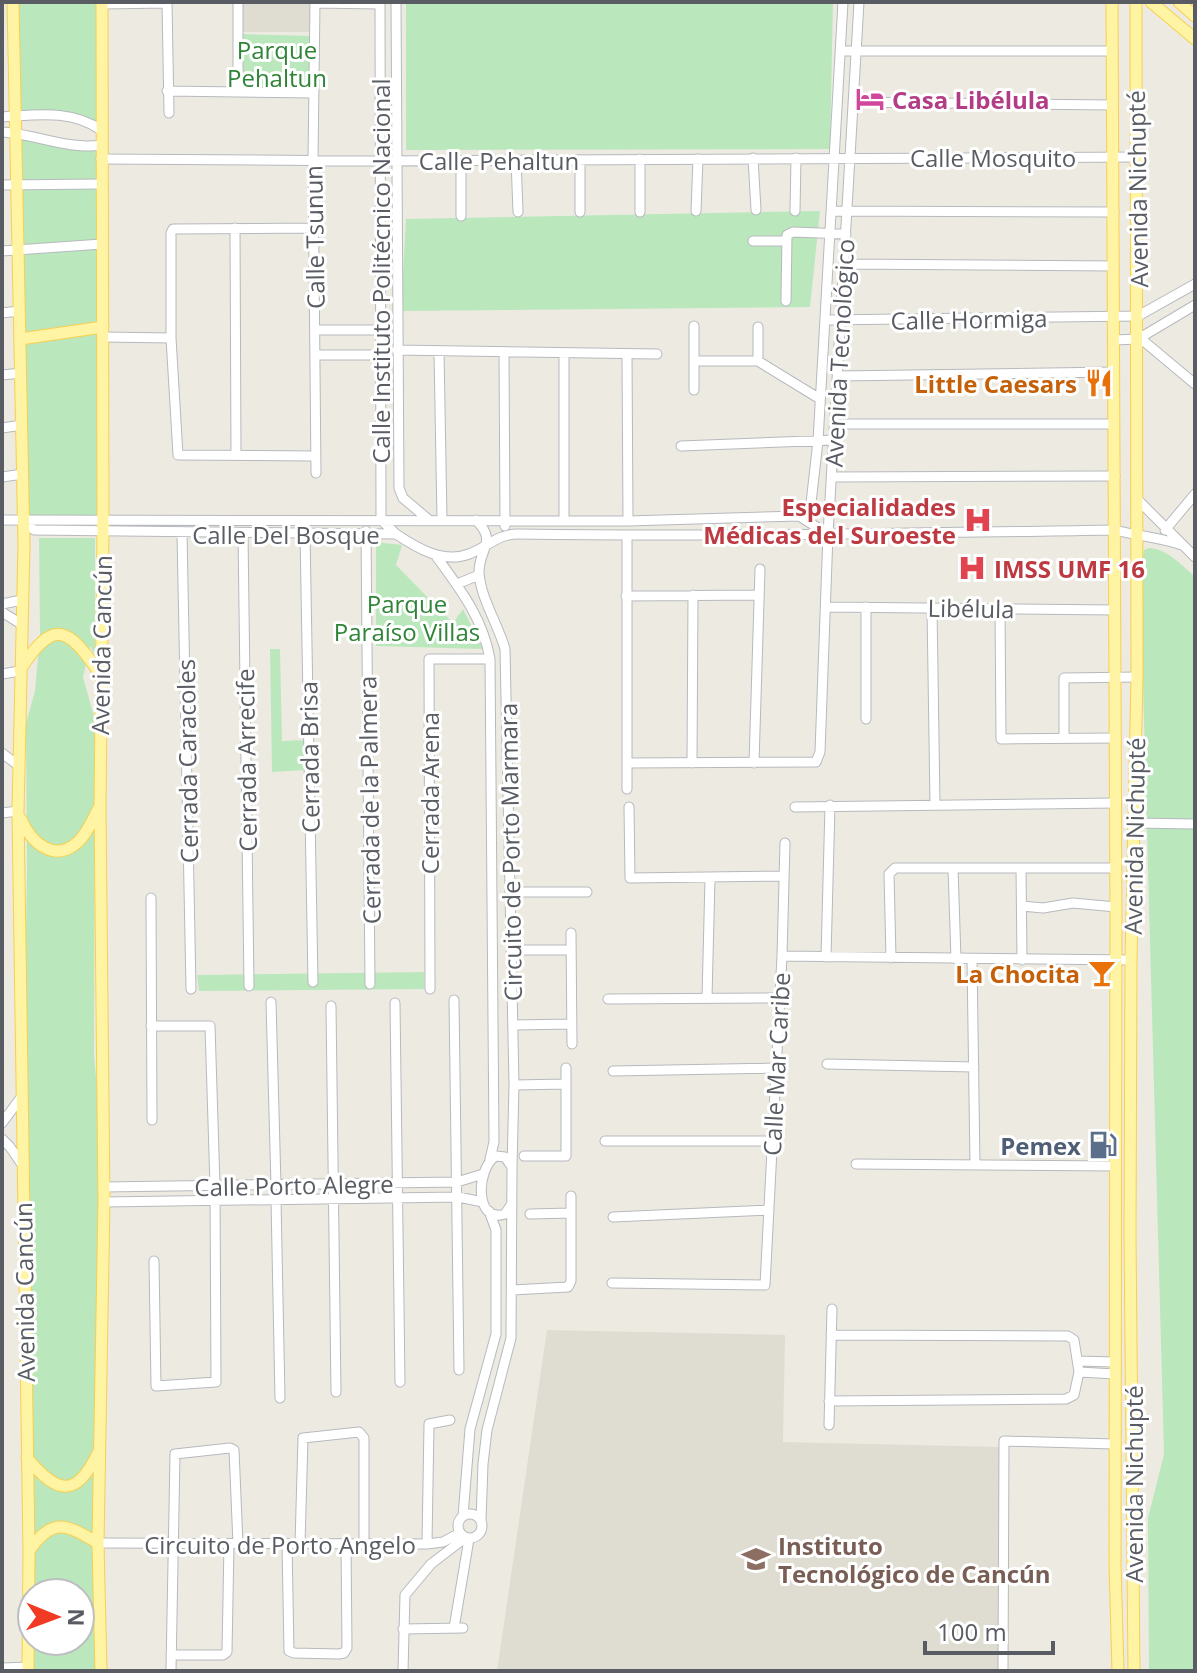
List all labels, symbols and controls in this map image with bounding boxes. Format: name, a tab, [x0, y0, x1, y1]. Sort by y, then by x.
park label: Parque Pehaltun	[227, 33, 327, 94]
street label: Calle Instituto Politécnico Nacional	[364, 78, 397, 464]
place label: Casa Libélula	[892, 83, 1050, 116]
hotel icon: Casa Libélula	[855, 84, 885, 114]
street label: Avenida Nichupté	[1119, 90, 1155, 288]
street label: Calle Mosquito	[910, 141, 1076, 174]
street label: Calle Pehaltun	[419, 144, 579, 177]
street label: Calle Tsunun	[296, 165, 332, 309]
street label: Avenida Tecnológico	[817, 238, 861, 468]
street label: Calle Hormiga	[890, 301, 1048, 337]
place label: Little Caesars	[914, 367, 1077, 400]
restaurant icon: Little Caesars	[1084, 368, 1114, 398]
place label: Especialidades Médicas del Suroeste	[703, 490, 956, 551]
hospital icon: Especialidades Médicas del Suroeste	[963, 505, 993, 535]
street label: Calle Del Bosque	[192, 518, 380, 551]
place label: IMSS UMF 16	[994, 552, 1145, 585]
hospital icon: IMSS UMF 16	[957, 553, 987, 583]
street label: Avenida Cancún	[83, 555, 119, 735]
park label: Parque Paraíso Villas	[334, 587, 480, 648]
street label: Libélula	[927, 591, 1015, 625]
street label: Cerrada Caracoles	[169, 659, 205, 863]
street label: Cerrada Arrecife	[228, 668, 264, 852]
street label: Cerrada de la Palmera	[350, 675, 388, 925]
street label: Cerrada Brisa	[291, 681, 327, 833]
street label: Circuito de Porto Marmara	[491, 703, 529, 1001]
street label: Cerrada Arena	[413, 712, 446, 874]
street label: Avenida Nichupté	[1116, 737, 1152, 935]
place label: La Chocita	[955, 957, 1080, 990]
bar icon: La Chocita	[1087, 958, 1117, 988]
street label: Calle Mar Caribe	[755, 971, 797, 1157]
place label: Pemex	[1000, 1129, 1081, 1162]
fuel station icon: Pemex	[1088, 1130, 1118, 1160]
street label: Calle Porto Alegre	[194, 1167, 394, 1203]
street label: Avenida Cancún	[6, 1202, 42, 1382]
street label: Avenida Nichupté	[1117, 1385, 1150, 1583]
street label: Circuito de Porto Angelo	[144, 1528, 416, 1561]
place label: Instituto Tecnológico de Cancún	[778, 1529, 1051, 1590]
school or university icon: Instituto Tecnológico de Cancún	[741, 1544, 771, 1574]
north arrow	[16, 1577, 96, 1657]
scale bar	[925, 1605, 1053, 1655]
text: N	[62, 1608, 92, 1627]
text: 100 m	[937, 1615, 1007, 1648]

